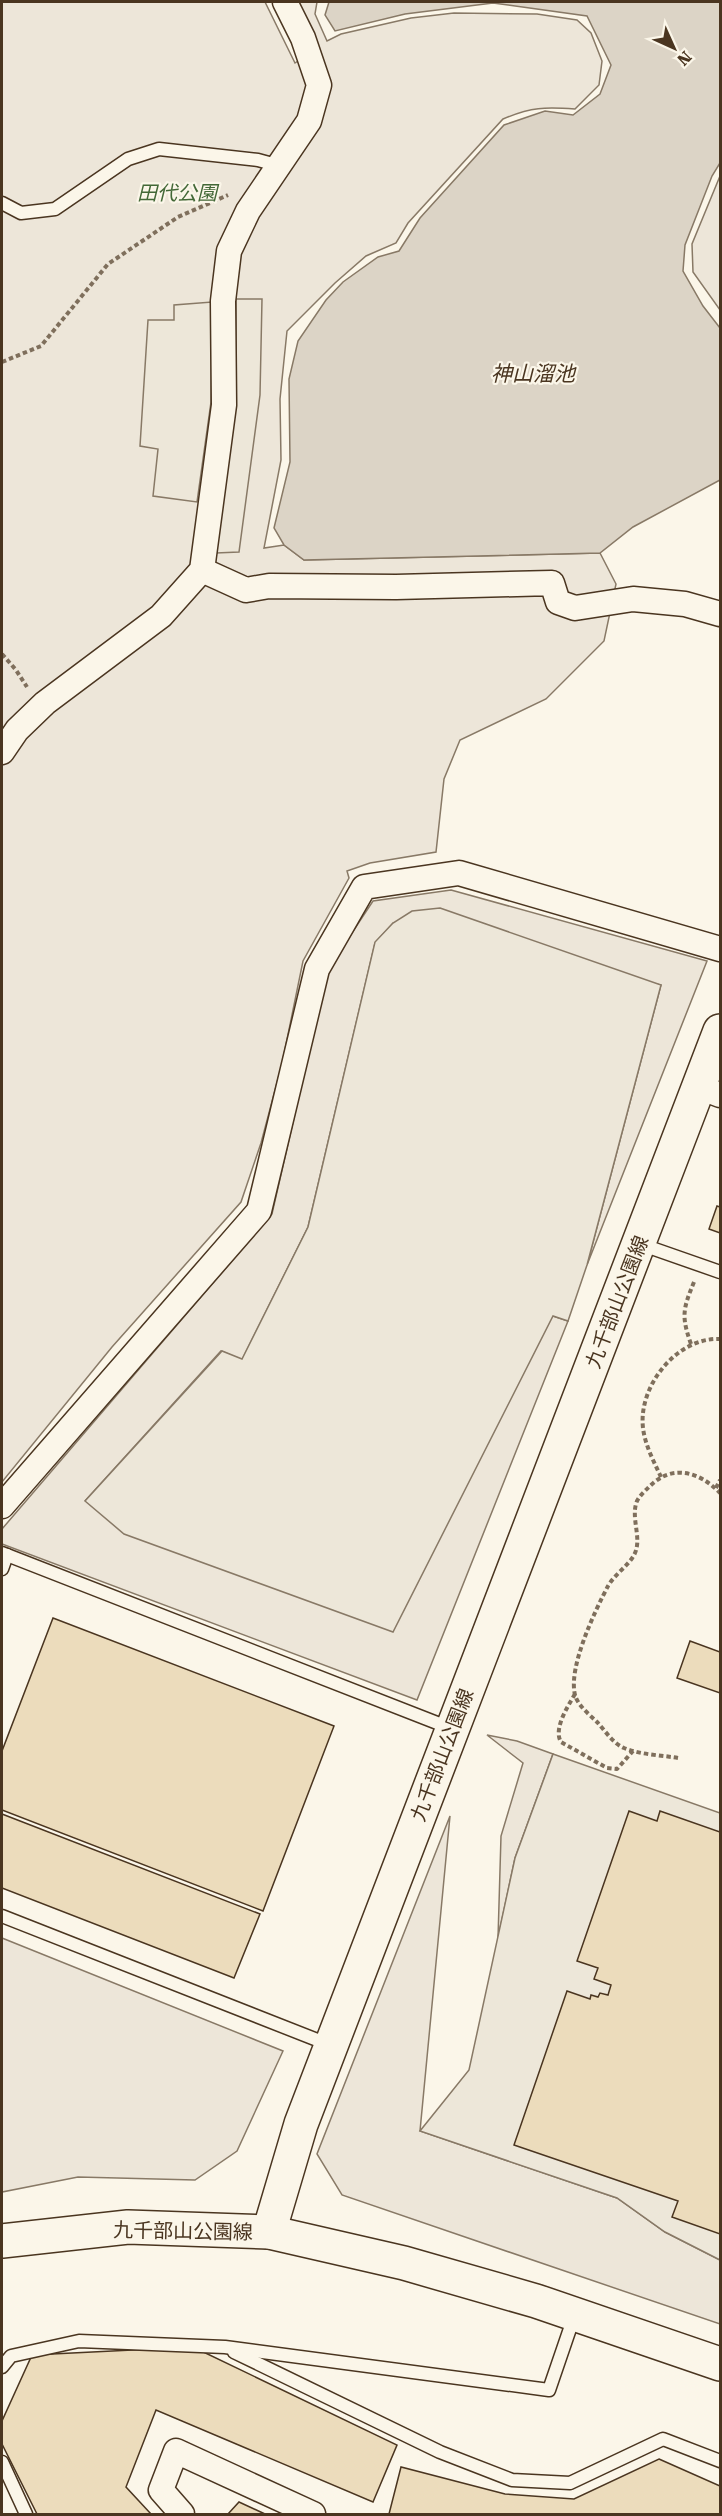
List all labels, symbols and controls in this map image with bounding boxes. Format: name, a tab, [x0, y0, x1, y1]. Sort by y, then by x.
north arrow	[644, 18, 704, 78]
text: N	[673, 47, 695, 69]
park label: 田代公園	[137, 181, 220, 205]
water label: 神山溜池	[491, 362, 577, 386]
street label: 九千部山公園線	[581, 1232, 653, 1372]
street label: 九千部山公園線	[406, 1685, 478, 1825]
street label: 九千部山公園線	[113, 2218, 253, 2244]

